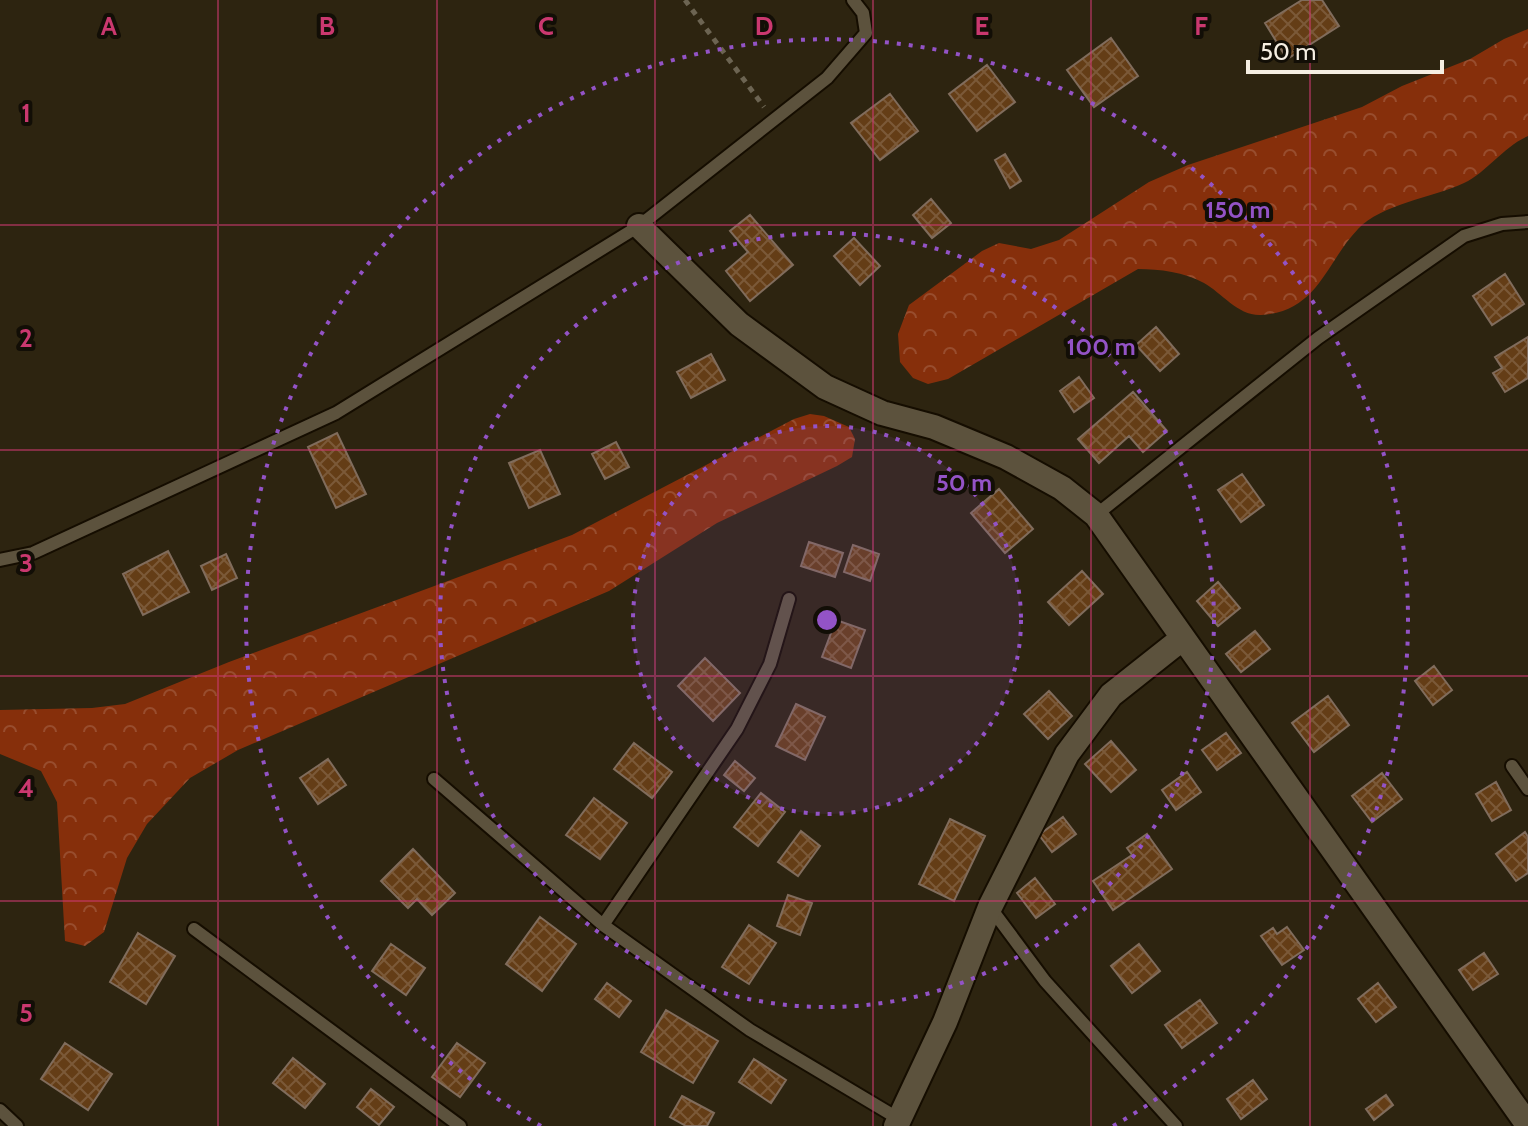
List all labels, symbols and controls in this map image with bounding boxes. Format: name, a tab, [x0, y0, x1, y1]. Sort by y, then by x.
text: A	[101, 10, 118, 42]
text: B	[319, 10, 335, 42]
text: C	[538, 10, 554, 42]
text: D	[755, 10, 773, 42]
text: E	[975, 10, 989, 42]
text: F	[1194, 10, 1208, 42]
scale bar	[1248, 24, 1442, 74]
text: 50 m	[1260, 37, 1316, 66]
text: 1	[21, 97, 31, 129]
text: 150 m	[1206, 195, 1270, 224]
text: 2	[19, 322, 33, 354]
text: 100 m	[1066, 332, 1136, 361]
text: 50 m	[936, 468, 992, 497]
text: 3	[19, 547, 33, 579]
centre of rings	[813, 606, 841, 634]
text: 4	[18, 772, 34, 804]
text: 5	[19, 997, 33, 1029]

